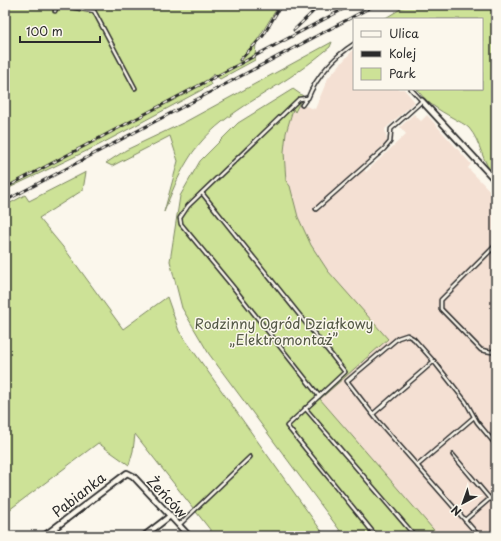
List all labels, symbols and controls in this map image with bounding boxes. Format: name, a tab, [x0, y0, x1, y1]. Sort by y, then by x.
scale bar	[20, 18, 100, 44]
legend	[353, 18, 483, 90]
text: 100 m	[26, 22, 63, 40]
text: Ulica	[389, 24, 419, 42]
text: Kolej	[389, 44, 416, 62]
text: Park	[389, 64, 416, 82]
park label: Rodzinny Ogród Działkowy „Elektromontaż”	[195, 313, 373, 350]
street label: Pabianka	[47, 467, 110, 522]
street label: Żeńców	[142, 471, 193, 523]
north arrow	[443, 483, 483, 523]
text: N	[447, 501, 465, 520]

